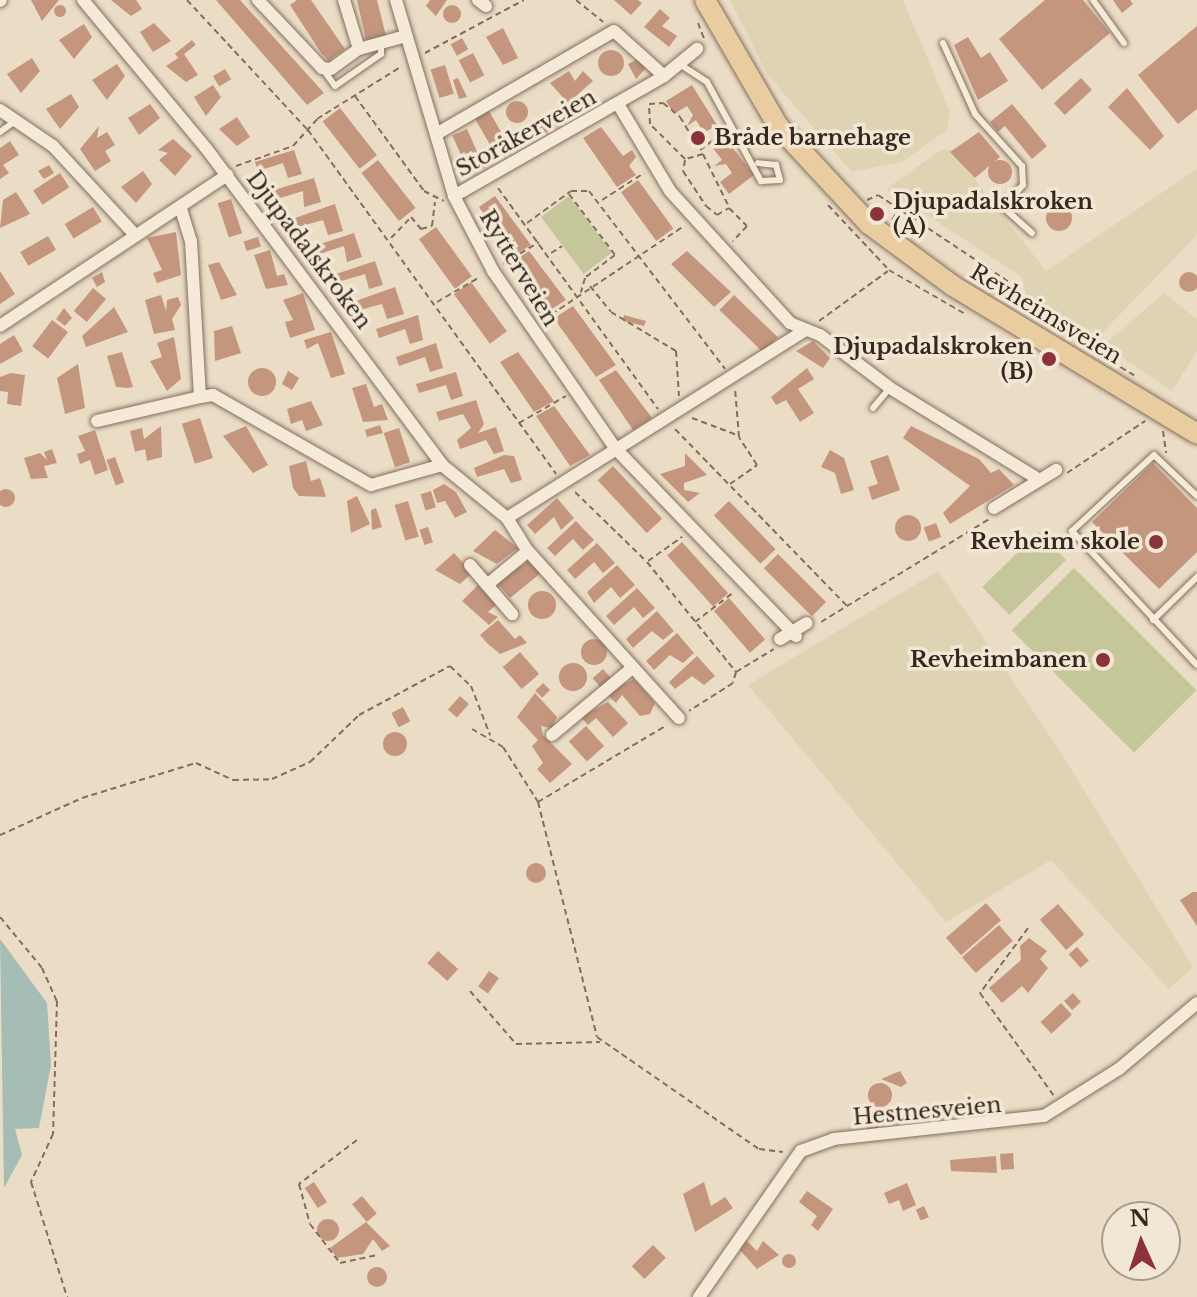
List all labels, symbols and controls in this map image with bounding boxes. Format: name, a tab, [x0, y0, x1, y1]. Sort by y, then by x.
street label: Storåkerveien	[451, 84, 601, 182]
place label: Bråde barnehage	[714, 125, 911, 151]
marker: Bråde barnehage	[689, 129, 707, 147]
street label: Djupadalskroken	[241, 166, 377, 334]
place label: Djupadalskroken (A)	[893, 188, 1093, 240]
street label: Rytterveien	[474, 205, 564, 331]
marker: Djupadalskroken (A)	[868, 205, 886, 223]
street label: Revheimsveien	[965, 258, 1127, 370]
place label: Djupadalskroken (B)	[833, 333, 1033, 384]
marker: Djupadalskroken (B)	[1040, 350, 1058, 368]
place label: Revheim skole	[970, 529, 1140, 555]
marker: Revheim skole	[1147, 533, 1165, 551]
place label: Revheimbanen	[910, 647, 1087, 673]
marker: Revheimbanen	[1094, 651, 1112, 669]
street label: Hestnesveien	[852, 1091, 1002, 1131]
north arrow	[1101, 1201, 1181, 1281]
text: N	[1129, 1205, 1151, 1233]

